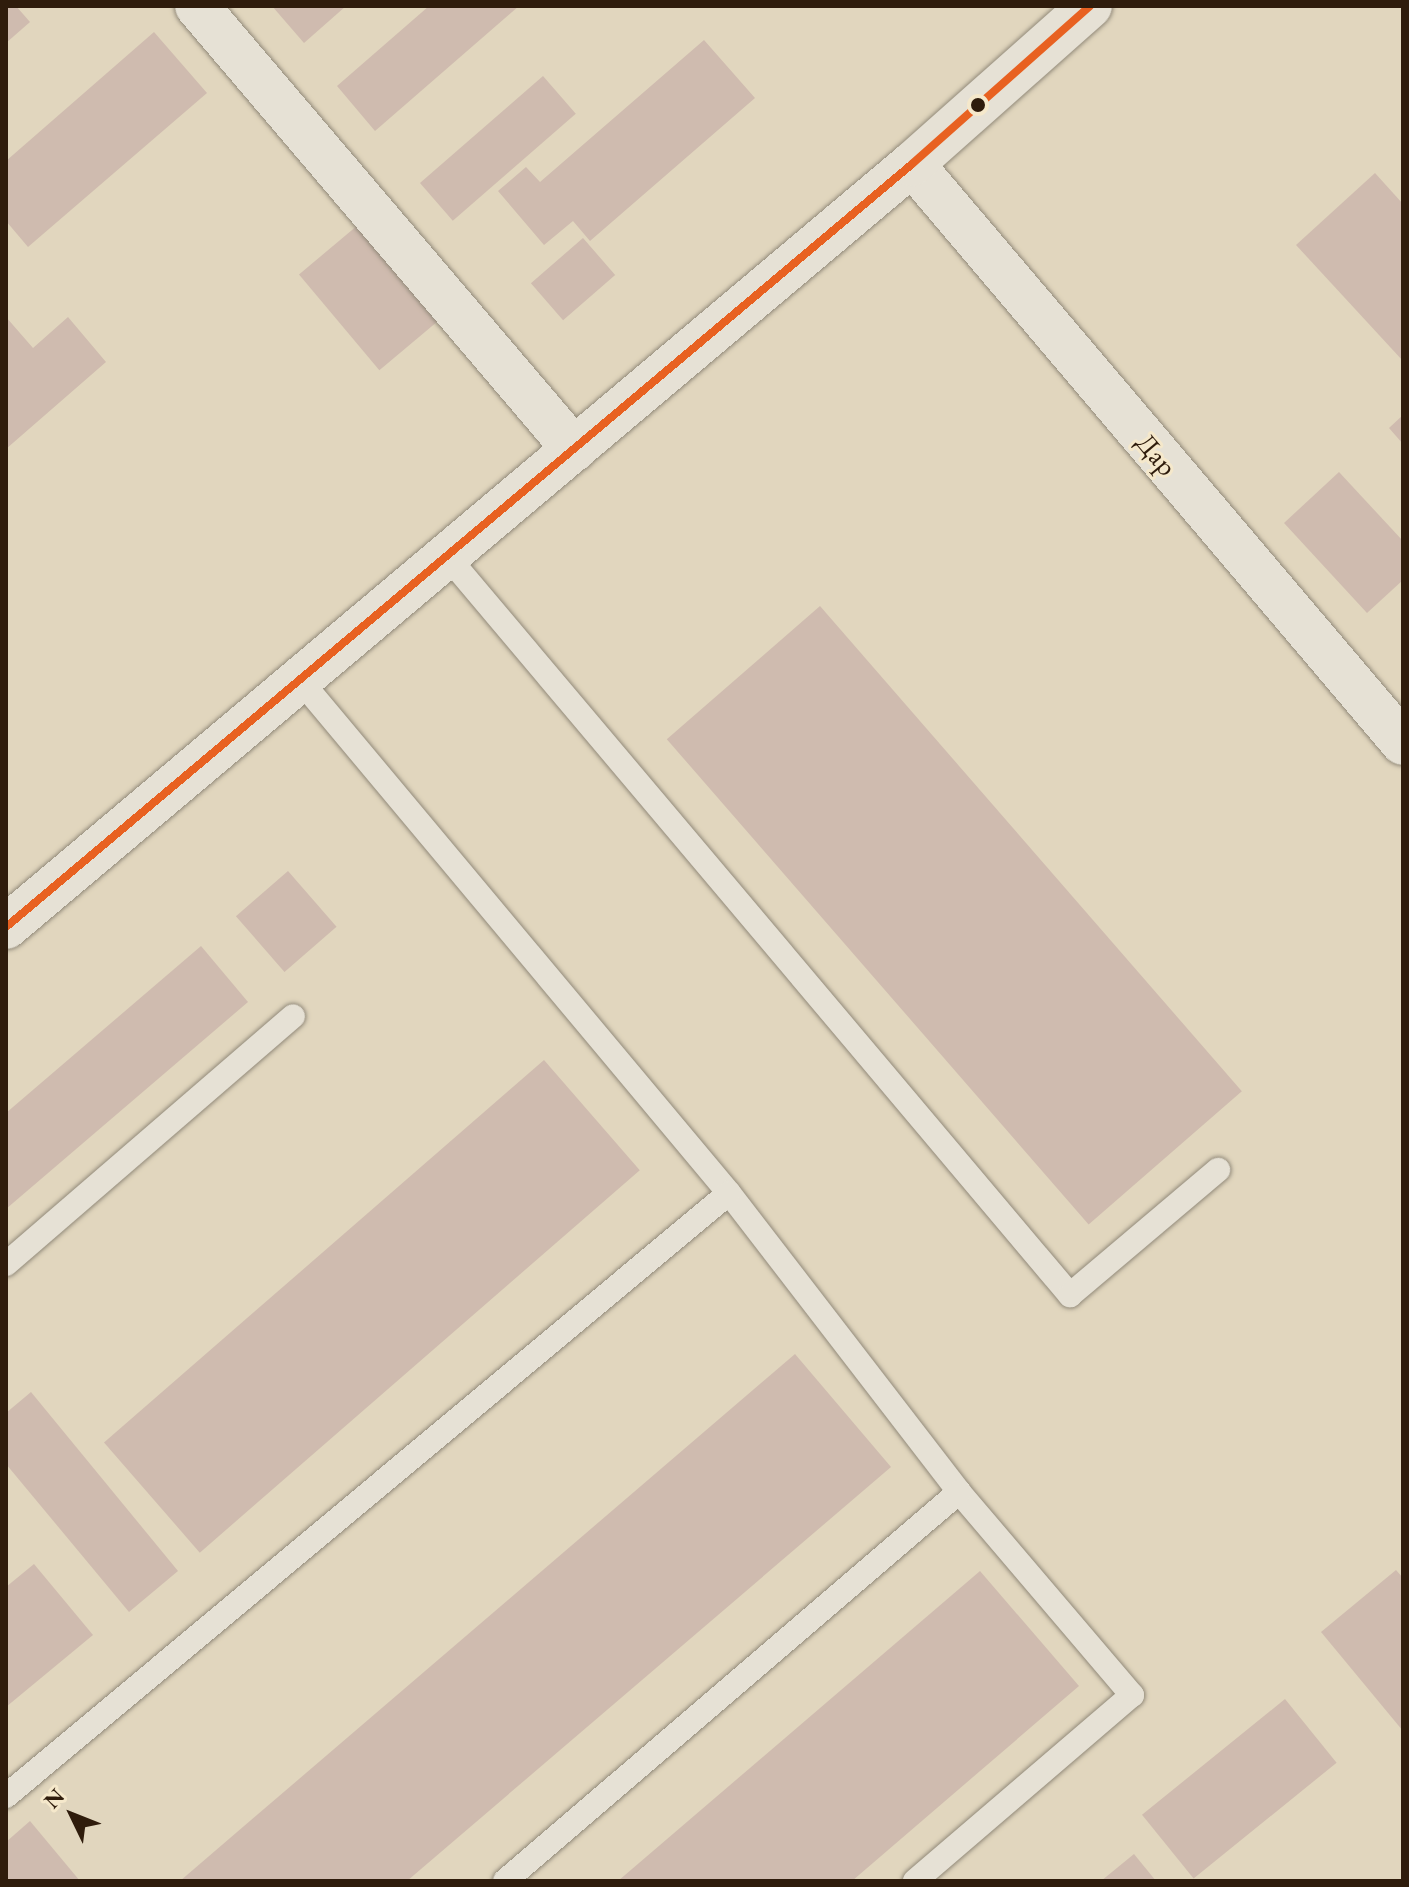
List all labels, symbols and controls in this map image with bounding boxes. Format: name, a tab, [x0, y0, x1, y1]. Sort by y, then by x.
unlabelled marker	[970, 97, 986, 113]
street label: Дар	[1130, 426, 1184, 482]
north arrow	[32, 1775, 112, 1855]
text: N	[37, 1782, 71, 1815]

